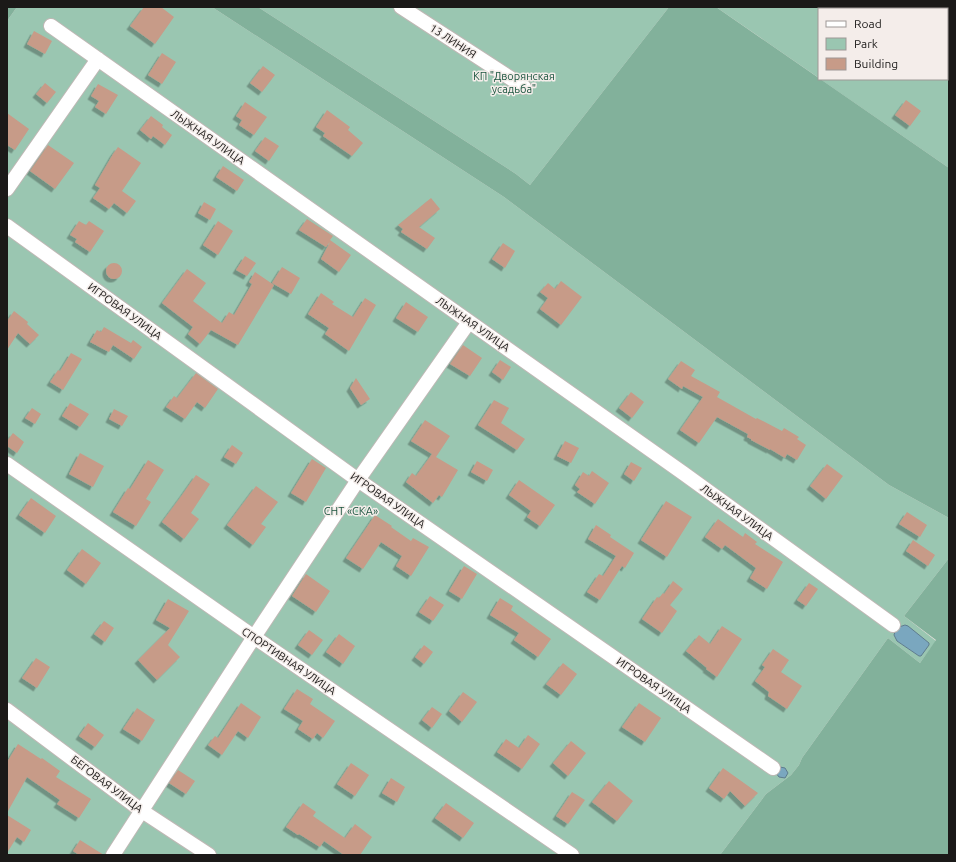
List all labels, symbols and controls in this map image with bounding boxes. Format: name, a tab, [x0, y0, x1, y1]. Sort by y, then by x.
legend	[818, 8, 948, 80]
text: Road	[854, 17, 882, 30]
street label: 13 ЛИНИЯ	[428, 22, 478, 60]
text: Park	[854, 37, 878, 50]
text: Building	[854, 57, 898, 70]
park label: КП "Дворянская усадьба"	[473, 70, 555, 95]
street label: ЛЫЖНАЯ УЛИЦА	[169, 107, 248, 167]
street label: ИГРОВАЯ УЛИЦА	[86, 280, 165, 342]
street label: ЛЫЖНАЯ УЛИЦА	[434, 294, 513, 354]
street label: ИГРОВАЯ УЛИЦА	[348, 470, 428, 531]
street label: ЛЫЖНАЯ УЛИЦА	[698, 482, 776, 543]
park label: СНТ «СКА»	[324, 505, 378, 517]
street label: СПОРТИВНАЯ УЛИЦА	[240, 625, 339, 697]
street label: ИГРОВАЯ УЛИЦА	[614, 655, 694, 716]
street label: БЕГОВАЯ УЛИЦА	[69, 753, 146, 815]

